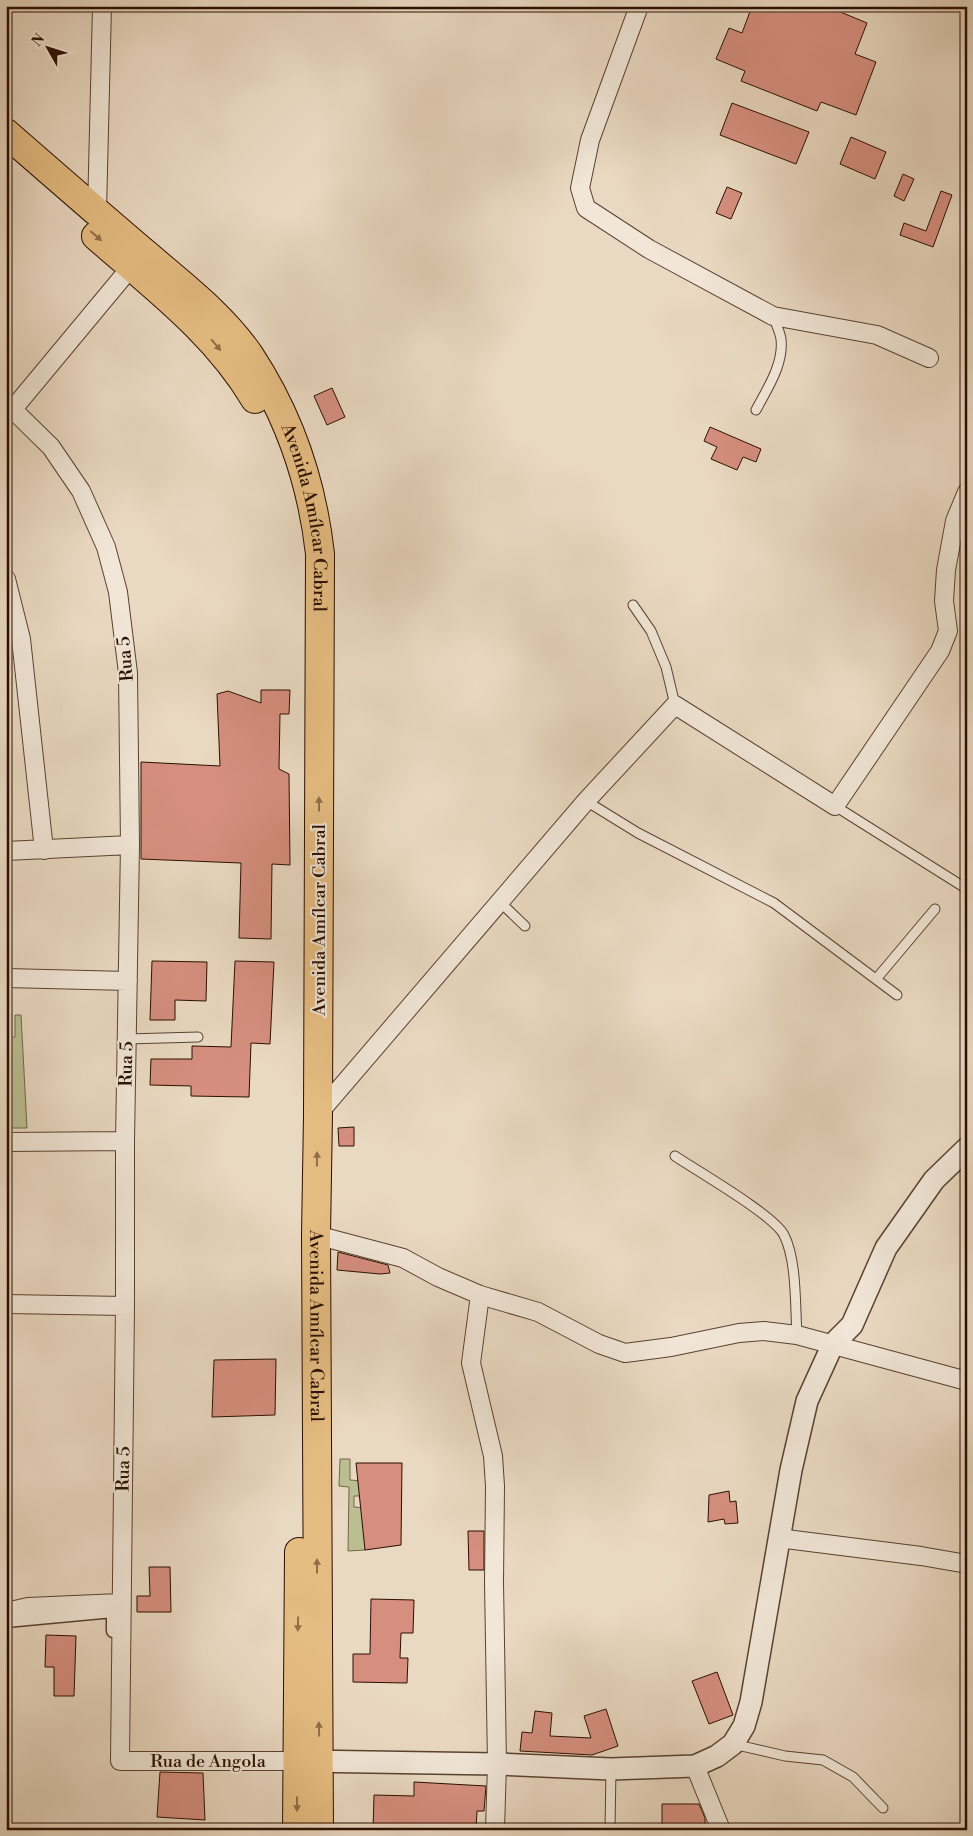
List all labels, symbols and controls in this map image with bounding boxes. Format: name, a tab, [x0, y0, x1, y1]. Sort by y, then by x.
north arrow	[22, 22, 72, 72]
text: N	[28, 30, 49, 50]
one-way arrow	[89, 230, 101, 242]
one-way arrow	[210, 338, 222, 350]
street label: Avenida Amílcar Cabral	[275, 419, 331, 613]
street label: Rua 5	[112, 635, 139, 683]
one-way arrow	[315, 795, 323, 811]
street label: Avenida Amílcar Cabral	[308, 823, 331, 1017]
street label: Rua 5	[115, 1041, 138, 1087]
one-way arrow	[314, 1150, 322, 1166]
street label: Avenida Amílcar Cabral	[304, 1229, 328, 1423]
street label: Rua 5	[112, 1446, 135, 1492]
one-way arrow	[313, 1558, 321, 1574]
one-way arrow	[294, 1616, 302, 1632]
one-way arrow	[315, 1720, 323, 1736]
street label: Rua de Angola	[150, 1750, 267, 1773]
one-way arrow	[293, 1796, 301, 1812]

